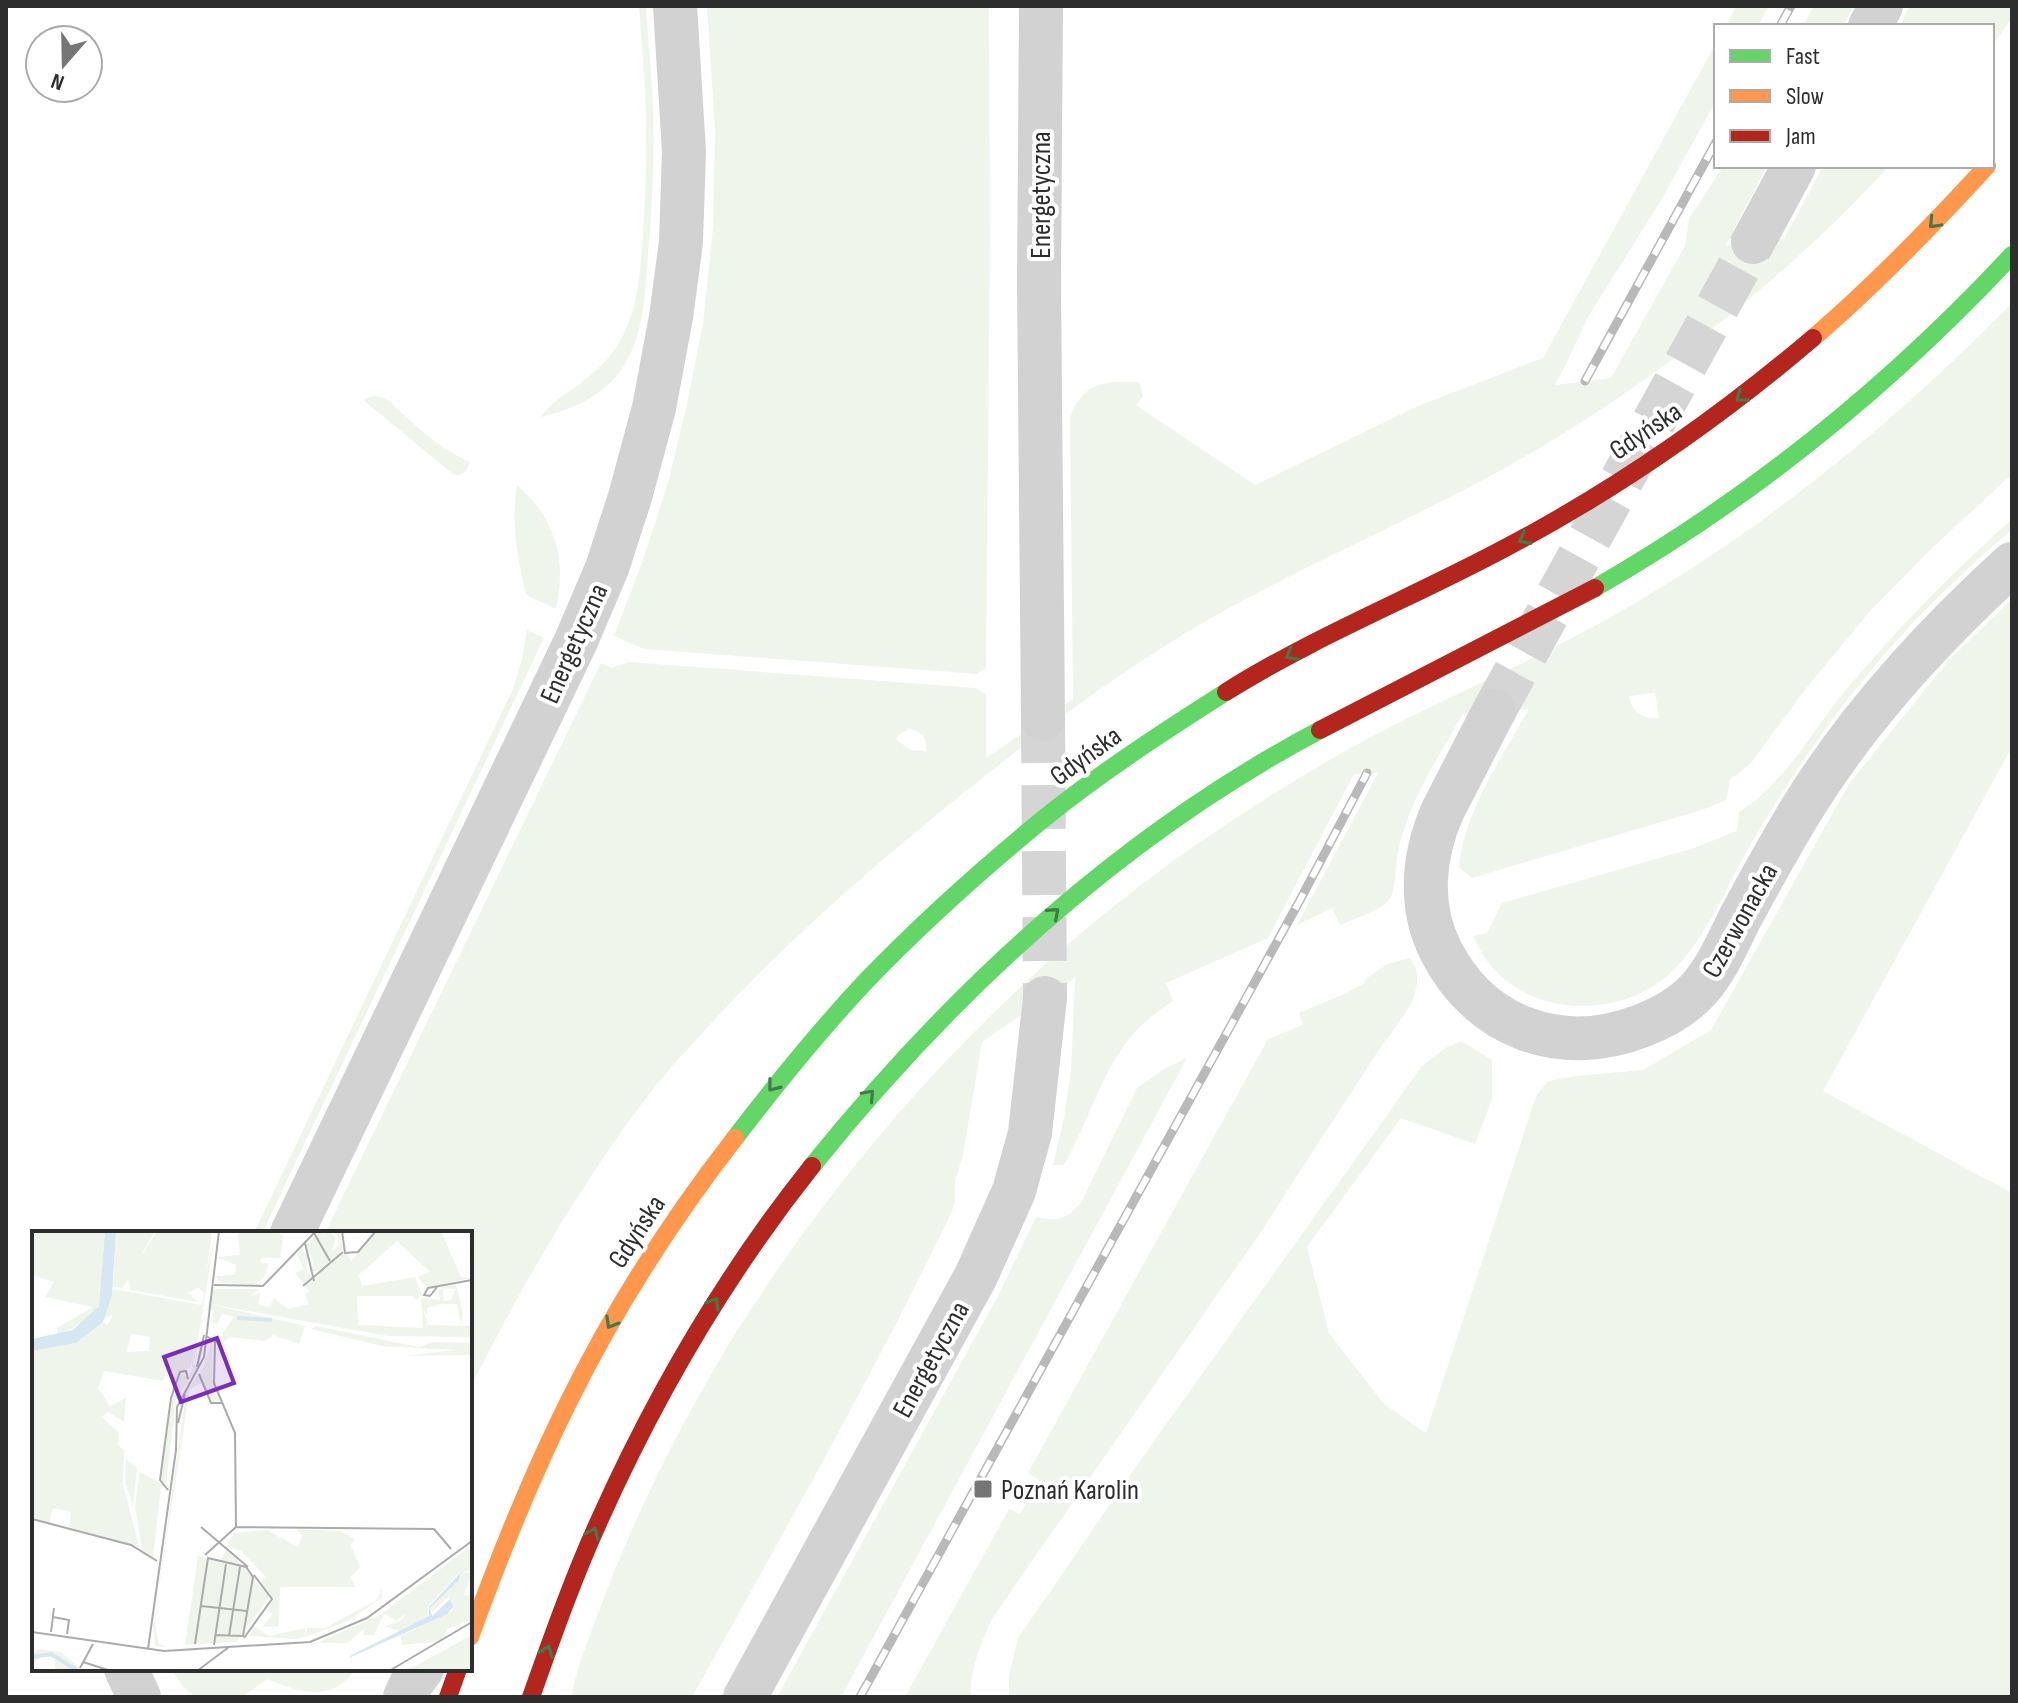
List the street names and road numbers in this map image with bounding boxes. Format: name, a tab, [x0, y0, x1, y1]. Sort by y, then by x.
street label: Energetyczna	[1025, 131, 1058, 259]
street label: Gdyńska	[1603, 395, 1688, 467]
street label: Energetyczna	[533, 579, 615, 708]
street label: Gdyńska	[1044, 719, 1128, 793]
street label: Czerwonacka	[1695, 858, 1785, 984]
street label: Gdyńska	[602, 1189, 673, 1274]
street label: Energetyczna	[886, 1296, 977, 1423]

